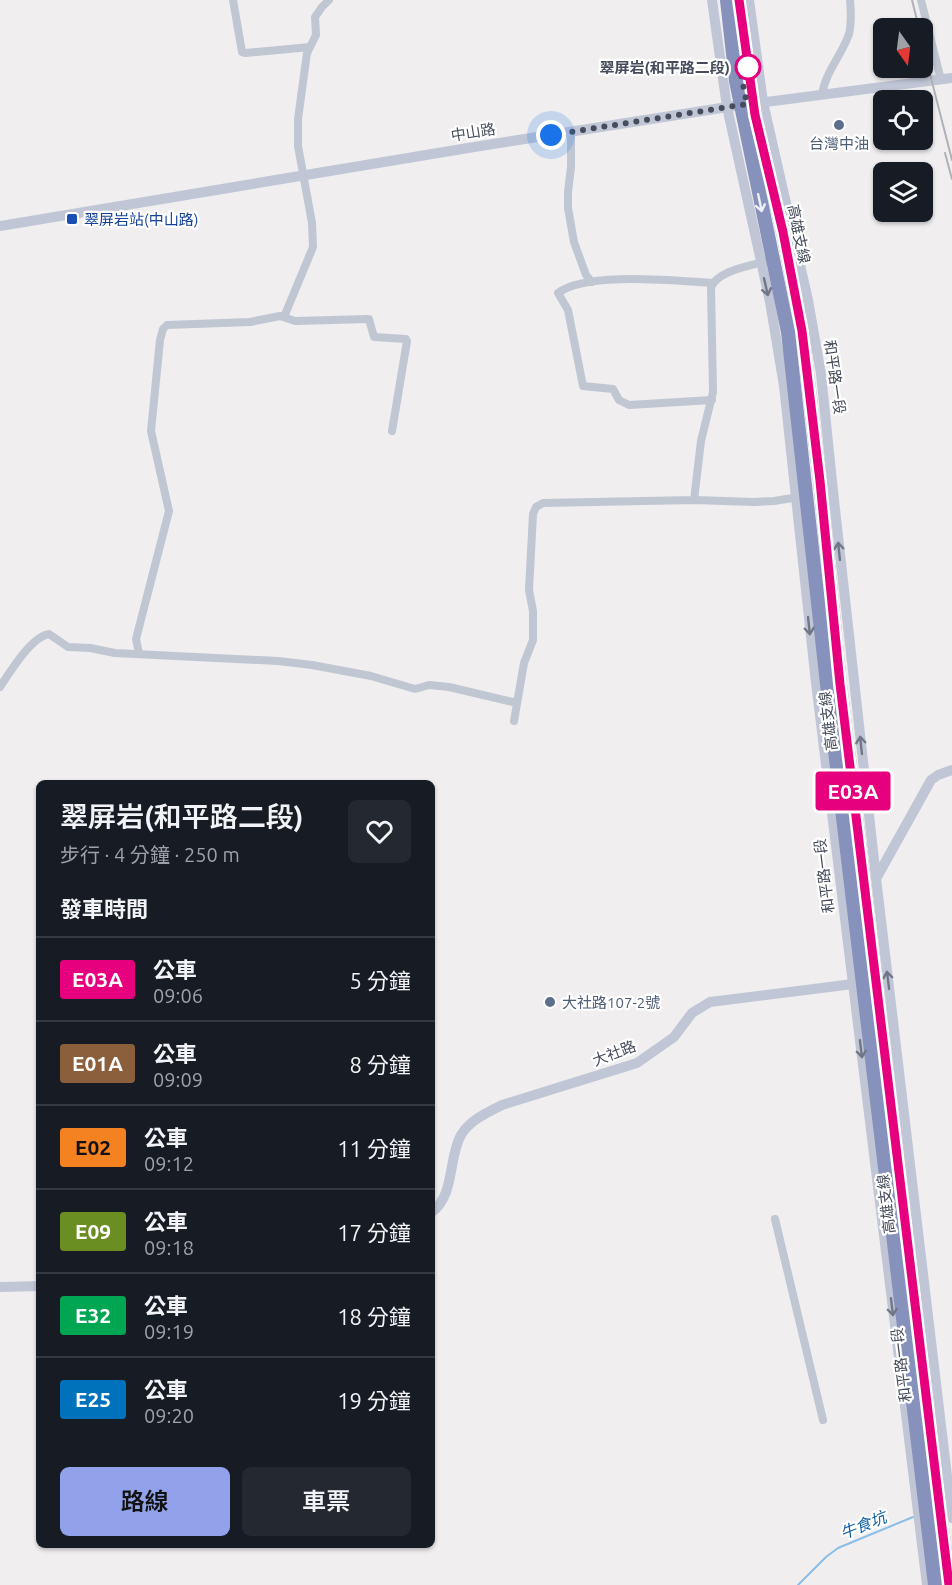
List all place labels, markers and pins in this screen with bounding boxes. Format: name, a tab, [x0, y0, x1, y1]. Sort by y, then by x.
marker: 翠屏岩(和平路二段)	[735, 54, 761, 80]
place label: 翠屏岩(和平路二段)	[600, 59, 730, 76]
marker: 台灣中油	[832, 118, 846, 132]
place label: 台灣中油	[809, 135, 869, 152]
place label: 翠屏岩站(中山路)	[84, 211, 198, 228]
marker: 翠屏岩站(中山路)	[65, 212, 79, 226]
place label: 大社路107-2號	[562, 994, 660, 1011]
marker: 大社路107-2號	[543, 995, 557, 1009]

